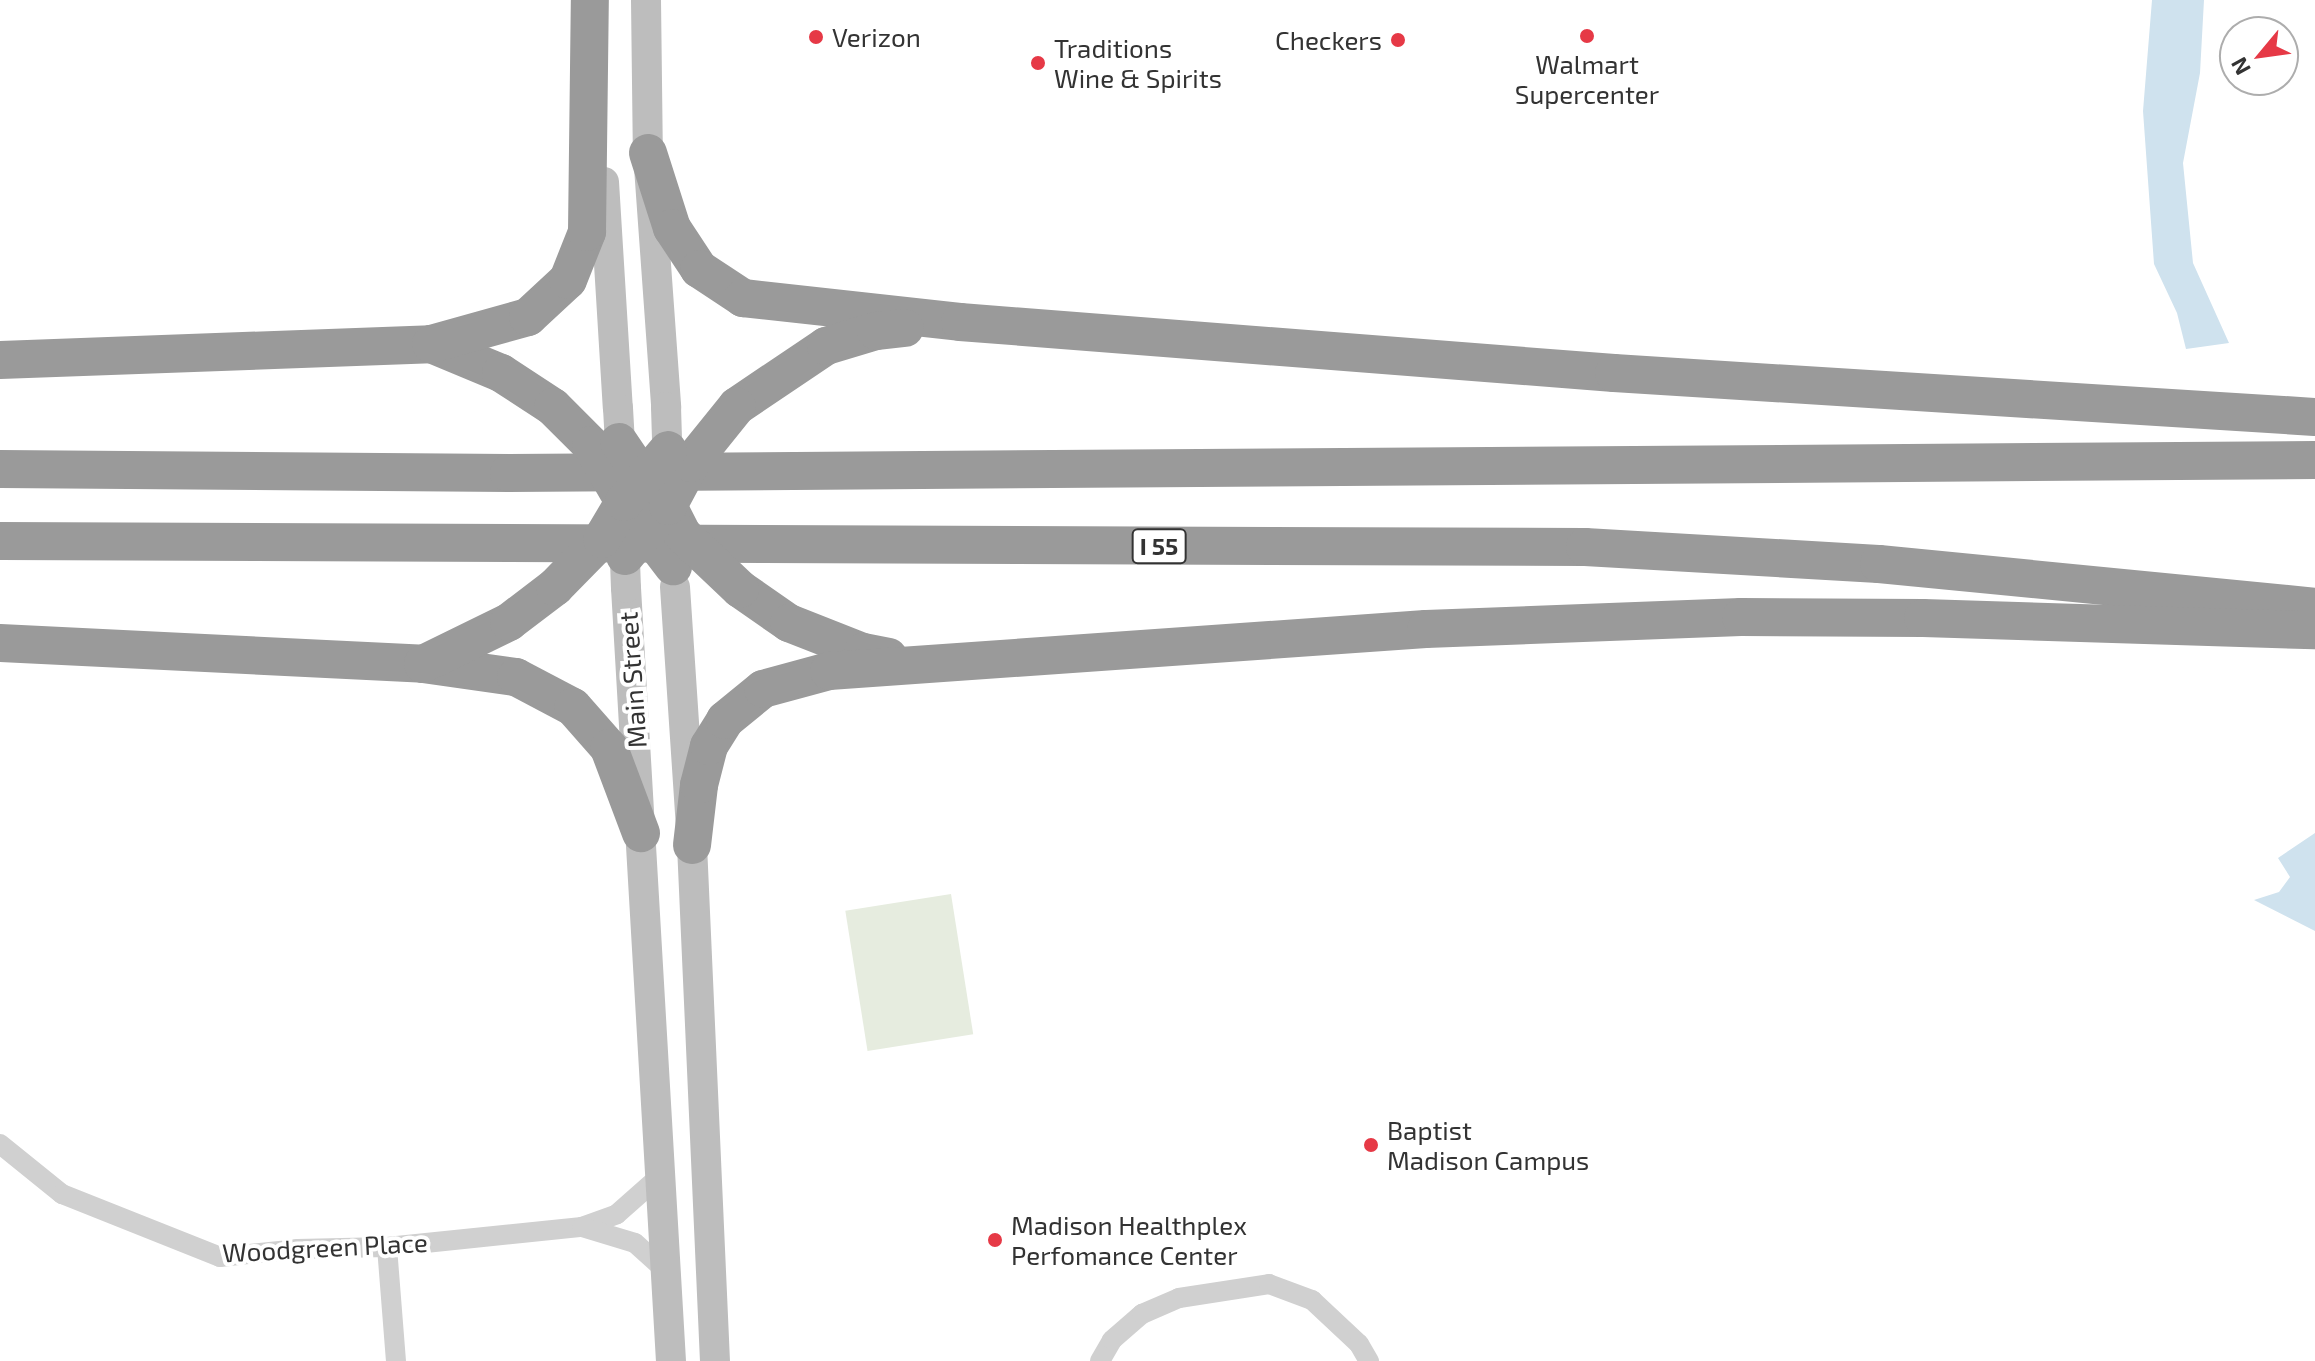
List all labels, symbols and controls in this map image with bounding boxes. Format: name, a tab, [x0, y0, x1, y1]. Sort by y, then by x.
north arrow	[2219, 16, 2299, 96]
place label: Verizon	[832, 21, 921, 53]
place label: Checkers	[1275, 24, 1382, 56]
marker: Walmart Supercenter	[1578, 27, 1596, 45]
marker: Verizon	[807, 28, 825, 46]
marker: Checkers	[1389, 31, 1407, 49]
place label: Traditions Wine & Spirits	[1054, 32, 1222, 94]
place label: Walmart Supercenter	[1515, 48, 1659, 110]
text: N	[2225, 53, 2255, 80]
marker: Traditions Wine & Spirits	[1029, 54, 1047, 72]
road number: I 55	[1131, 526, 1187, 566]
street label: Main Street	[612, 611, 652, 749]
place label: Baptist Madison Campus	[1387, 1114, 1589, 1176]
marker: Baptist Madison Campus	[1362, 1136, 1380, 1154]
place label: Madison Healthplex Perfomance Center	[1011, 1209, 1247, 1270]
street label: Woodgreen Place	[221, 1226, 429, 1268]
marker: Madison Healthplex Perfomance Center	[986, 1231, 1004, 1249]

